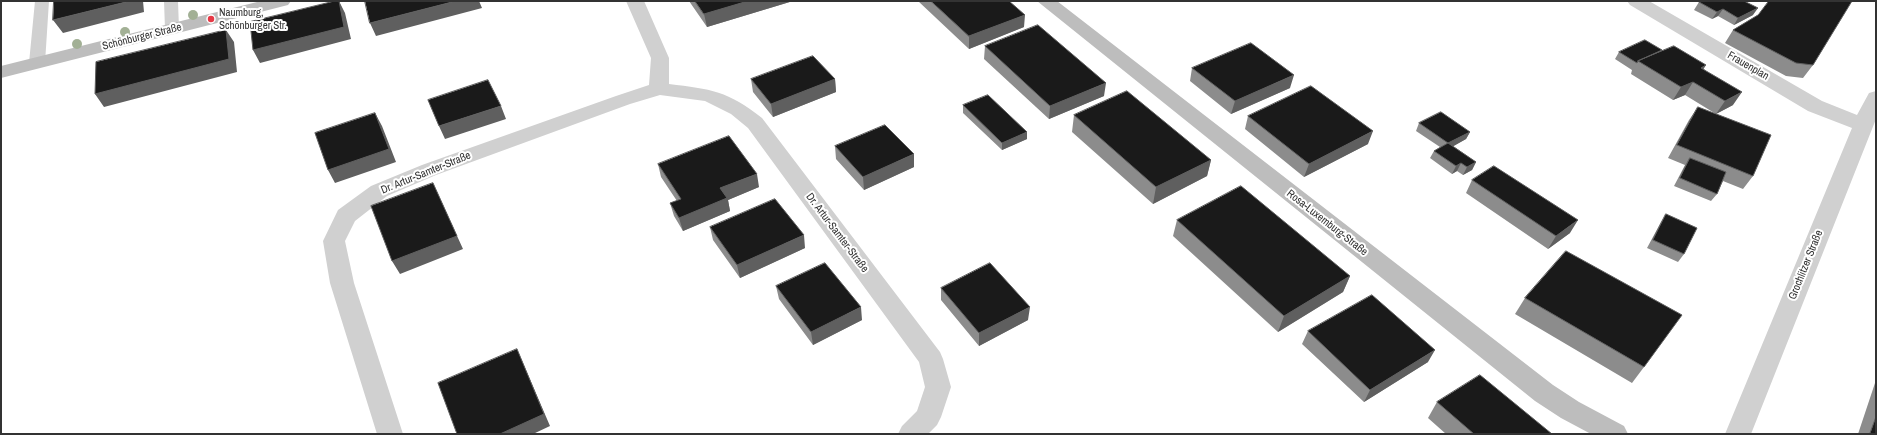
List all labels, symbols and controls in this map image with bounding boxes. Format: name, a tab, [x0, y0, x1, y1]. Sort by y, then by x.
place label: Naumburg, Schönburger Str.	[219, 6, 287, 32]
marker: Naumburg, Schönburger Str.	[206, 14, 216, 24]
street label: Schönburger Straße	[101, 21, 183, 53]
street label: Frauenplan	[1725, 49, 1771, 83]
street label: Dr. Artur-Samter-Straße	[379, 149, 473, 197]
street label: Rosa-Luxemburg-Straße	[1284, 187, 1370, 259]
street label: Dr. Artur-Samter-Straße	[803, 191, 871, 275]
street label: Grochlitzer Straße	[1786, 228, 1826, 302]

